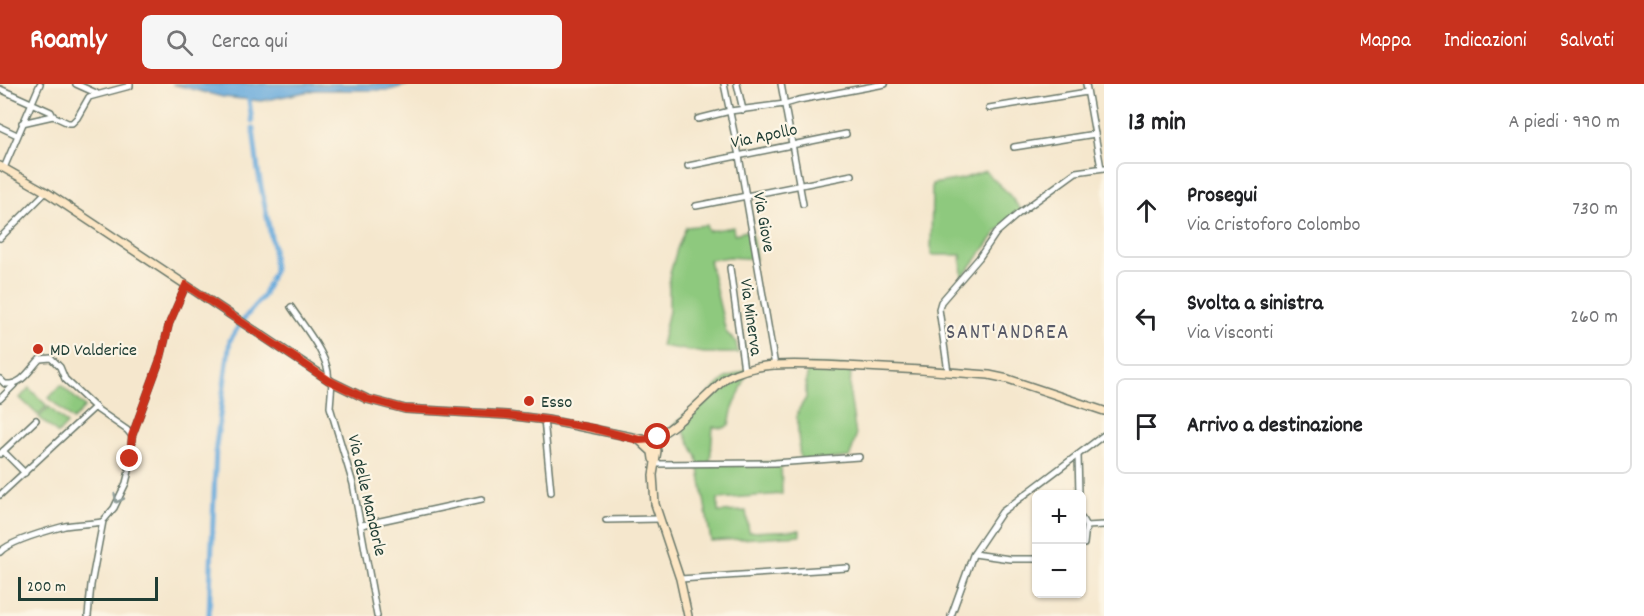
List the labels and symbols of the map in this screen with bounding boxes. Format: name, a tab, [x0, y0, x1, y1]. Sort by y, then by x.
street label: Via Apollo	[729, 118, 800, 157]
street label: Via Giove	[745, 191, 780, 254]
street label: Via Minerva	[732, 277, 767, 358]
district label: SANT'ANDREA	[946, 319, 1070, 349]
place label: MD Valderice	[50, 339, 137, 364]
marker: MD Valderice	[31, 342, 45, 356]
place label: Esso	[541, 391, 572, 416]
marker: Esso	[522, 394, 536, 408]
route start	[644, 423, 670, 449]
street label: Via delle Mandorle	[339, 432, 392, 559]
route end	[116, 445, 142, 471]
one-way arrow	[113, 493, 125, 504]
scale bar	[18, 574, 158, 602]

